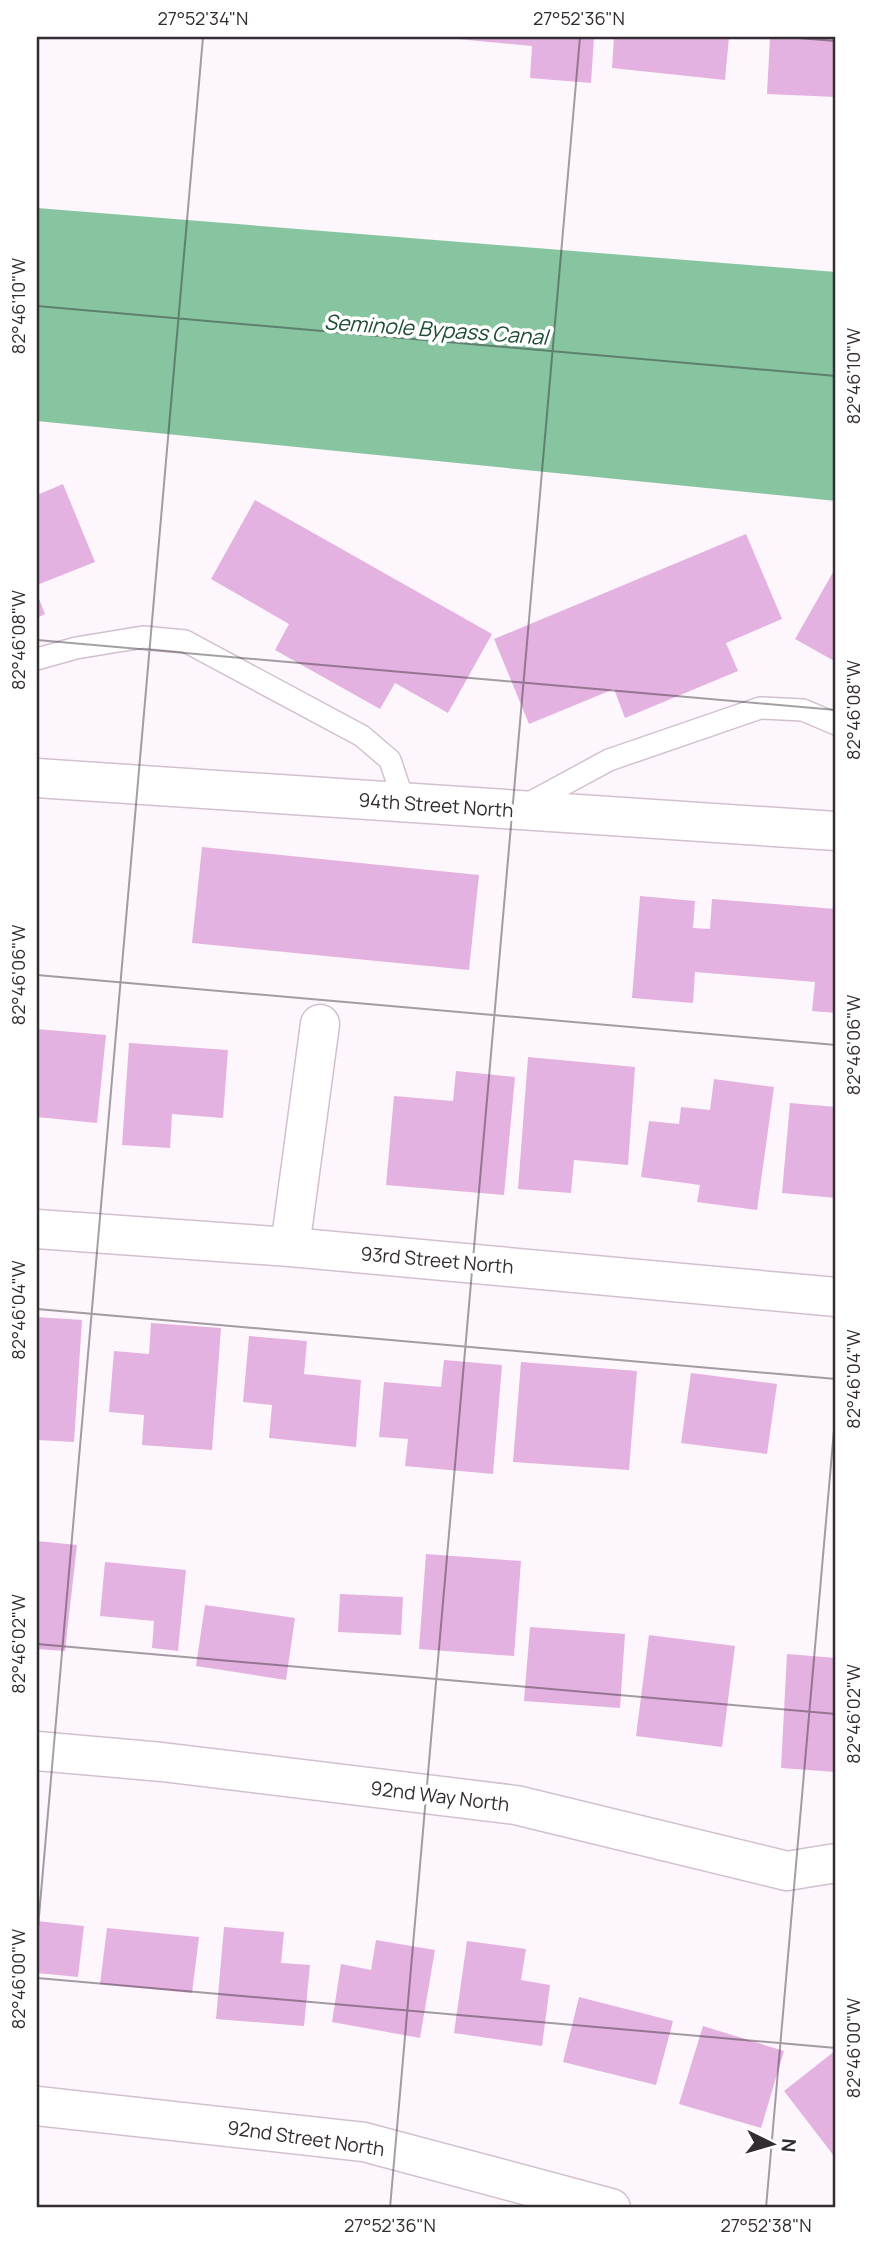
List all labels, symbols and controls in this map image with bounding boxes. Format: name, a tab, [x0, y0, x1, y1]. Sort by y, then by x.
text: 27°52'34"N	[158, 6, 248, 30]
text: 27°52'36"N	[533, 6, 625, 30]
text: 82°46'10"W	[6, 258, 30, 354]
water label: Seminole Bypass Canal	[323, 307, 552, 351]
text: 82°46'10"W	[841, 328, 865, 424]
text: 82°46'08"W	[6, 590, 30, 690]
text: 82°46'08"W	[841, 660, 865, 760]
street label: 94th Street North	[358, 787, 514, 823]
text: 82°46'06"W	[6, 925, 30, 1025]
text: 82°46'06"W	[841, 995, 865, 1095]
street label: 93rd Street North	[359, 1240, 515, 1280]
text: 82°46'04"W	[6, 1260, 30, 1360]
text: 82°46'04"W	[841, 1329, 865, 1429]
text: 82°46'02"W	[6, 1594, 30, 1694]
text: 82°46'02"W	[841, 1664, 865, 1764]
street label: 92nd Way North	[369, 1775, 511, 1817]
text: 82°46'00"W	[6, 1929, 30, 2029]
text: 82°46'00"W	[841, 1998, 865, 2098]
north arrow	[736, 2108, 806, 2178]
street label: 92nd Street North	[226, 2114, 386, 2162]
text: N	[775, 2138, 802, 2153]
text: 27°52'36"N	[344, 2213, 436, 2237]
text: 27°52'38"N	[720, 2213, 812, 2237]

